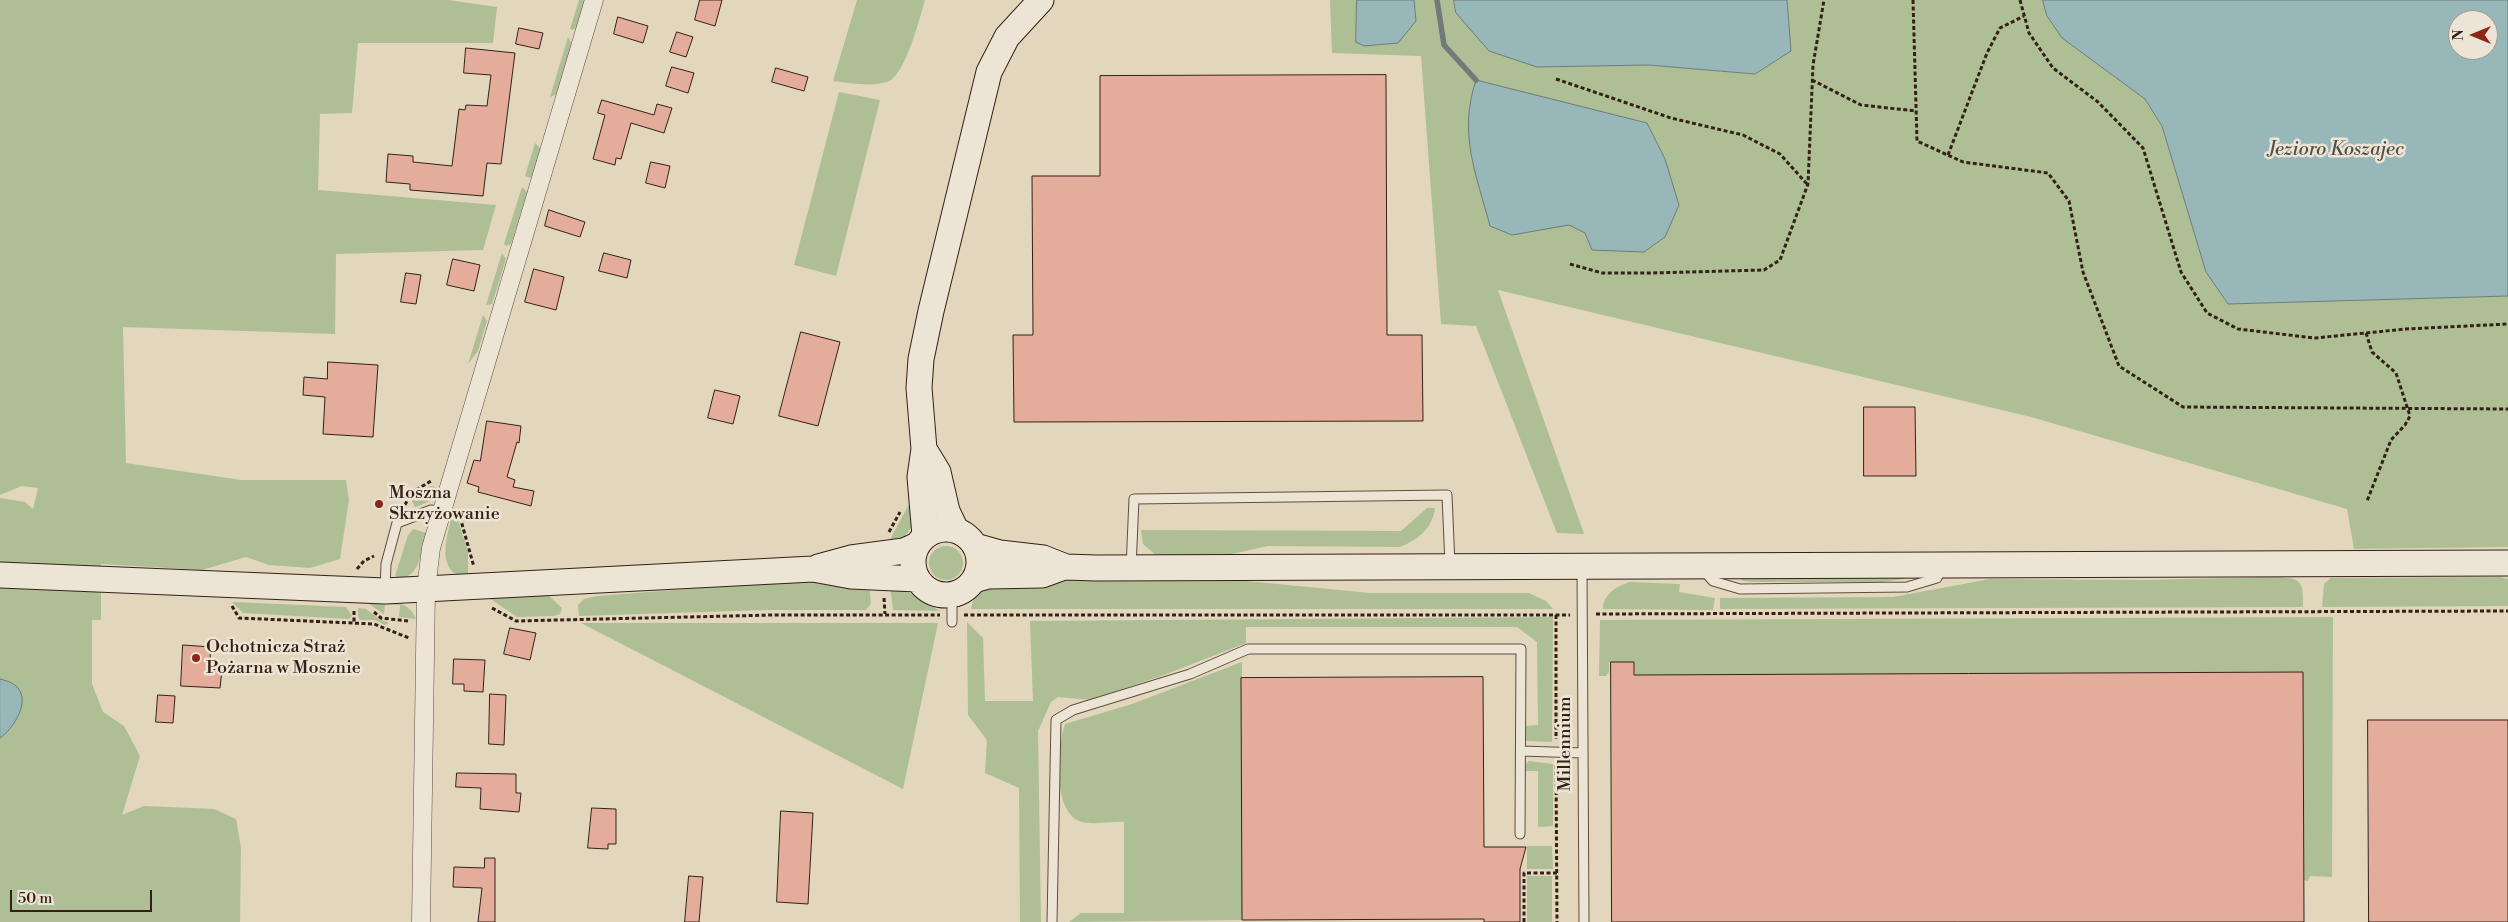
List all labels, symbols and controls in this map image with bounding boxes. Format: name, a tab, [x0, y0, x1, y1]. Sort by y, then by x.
north arrow	[2448, 10, 2498, 60]
text: N	[2450, 29, 2468, 41]
water label: Jezioro Koszajec	[2268, 139, 2404, 161]
place label: Moszna Skrzyżowanie	[389, 483, 500, 526]
marker: Moszna Skrzyżowanie	[373, 498, 385, 510]
place label: Ochotnicza Straż Pożarna w Mosznie	[206, 637, 361, 680]
marker: Ochotnicza Straż Pożarna w Mosznie	[190, 652, 202, 664]
street label: Millennium	[1555, 696, 1577, 792]
scale bar	[12, 880, 155, 912]
text: 50 m	[18, 889, 52, 908]

